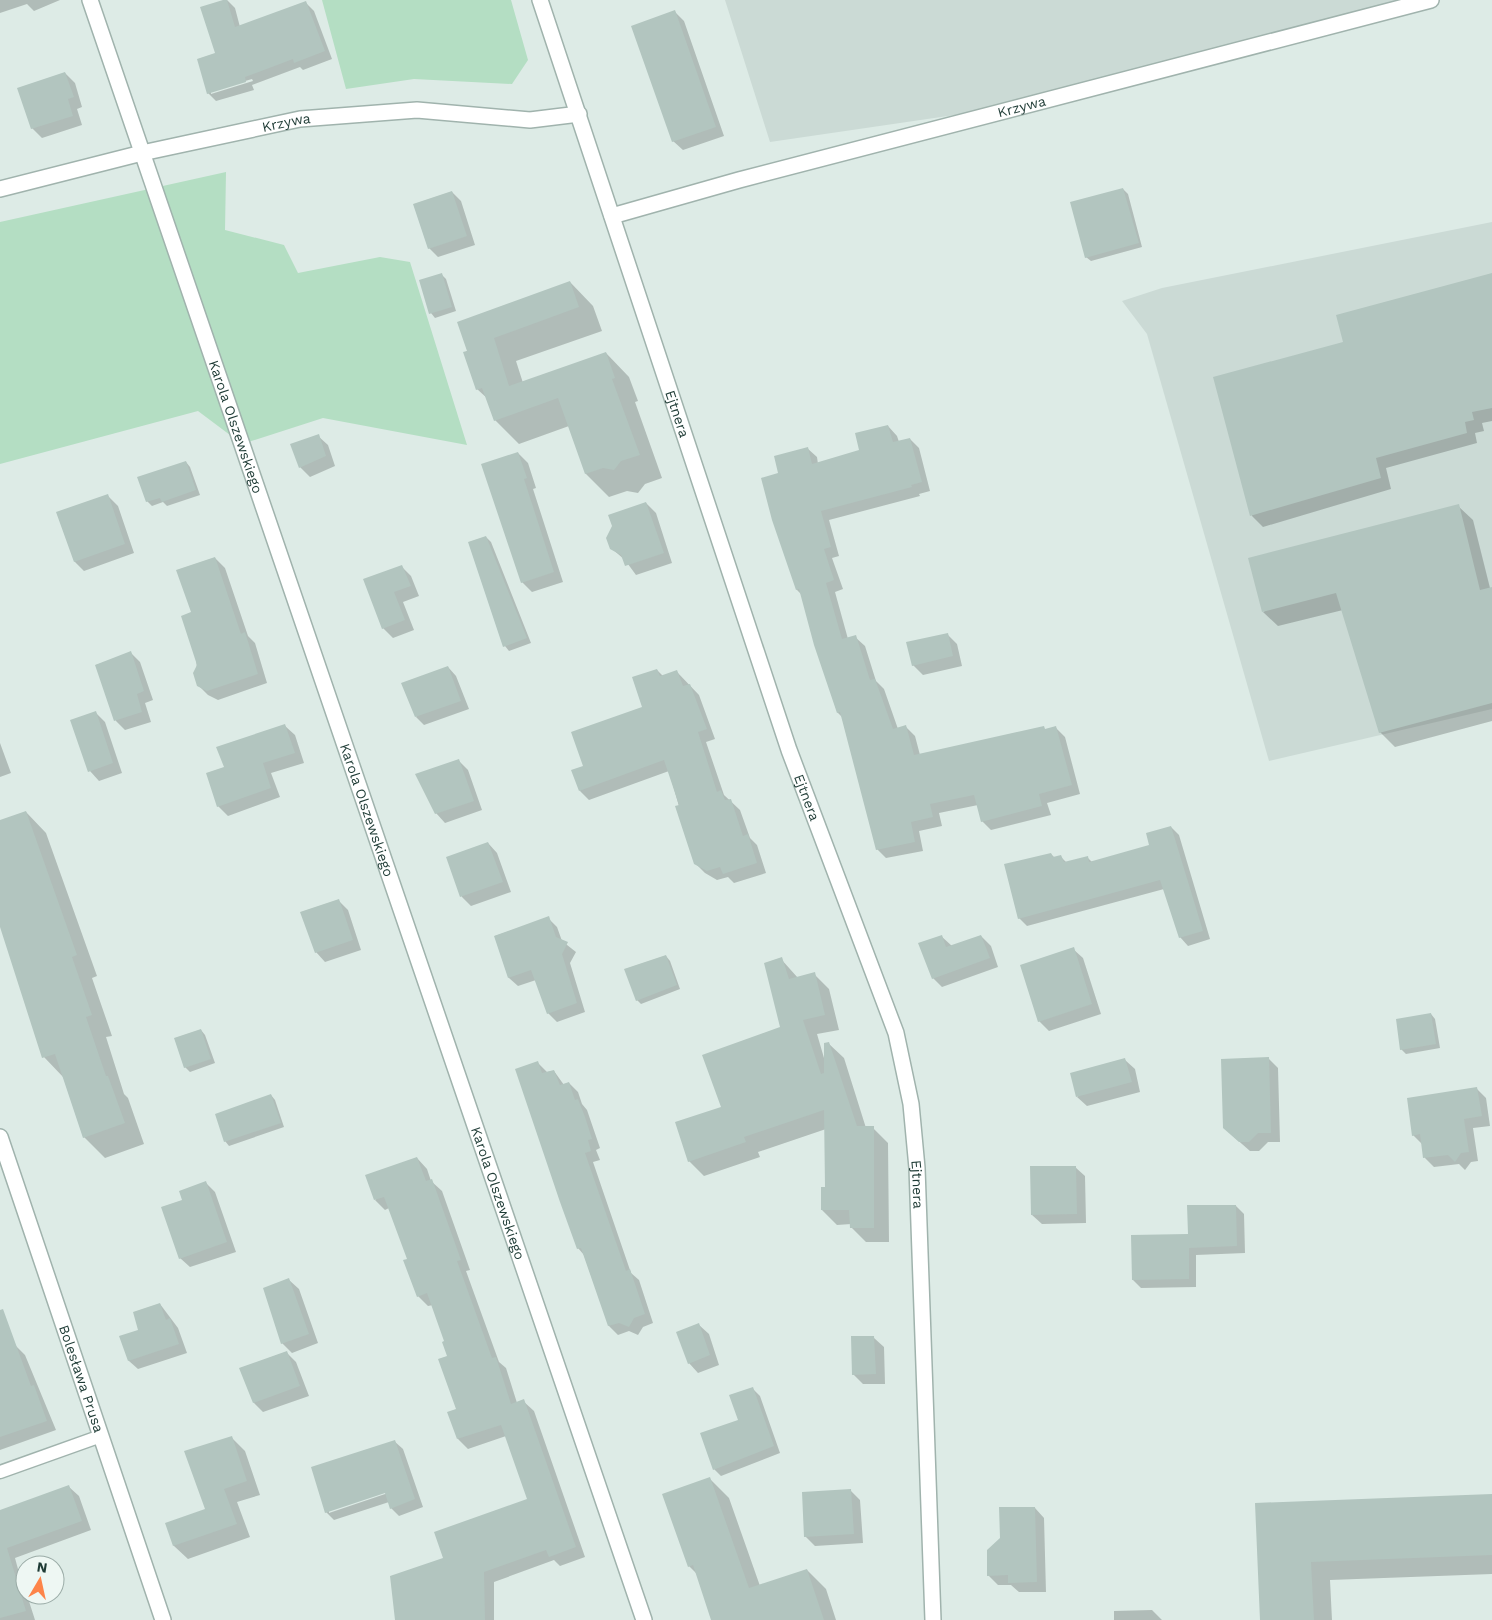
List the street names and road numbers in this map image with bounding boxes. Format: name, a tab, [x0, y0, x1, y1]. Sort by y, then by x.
street label: Krzywa	[996, 93, 1047, 120]
street label: Krzywa	[261, 110, 311, 135]
street label: Karola Olszewskiego	[206, 358, 266, 495]
street label: Ejtnera	[662, 388, 693, 440]
street label: Karola Olszewskiego	[337, 741, 397, 879]
street label: Ejtnera	[791, 772, 823, 823]
street label: Karola Olszewskiego	[468, 1125, 528, 1262]
street label: Ejtnera	[908, 1159, 926, 1209]
street label: Bolesława Prusa	[56, 1323, 107, 1435]

